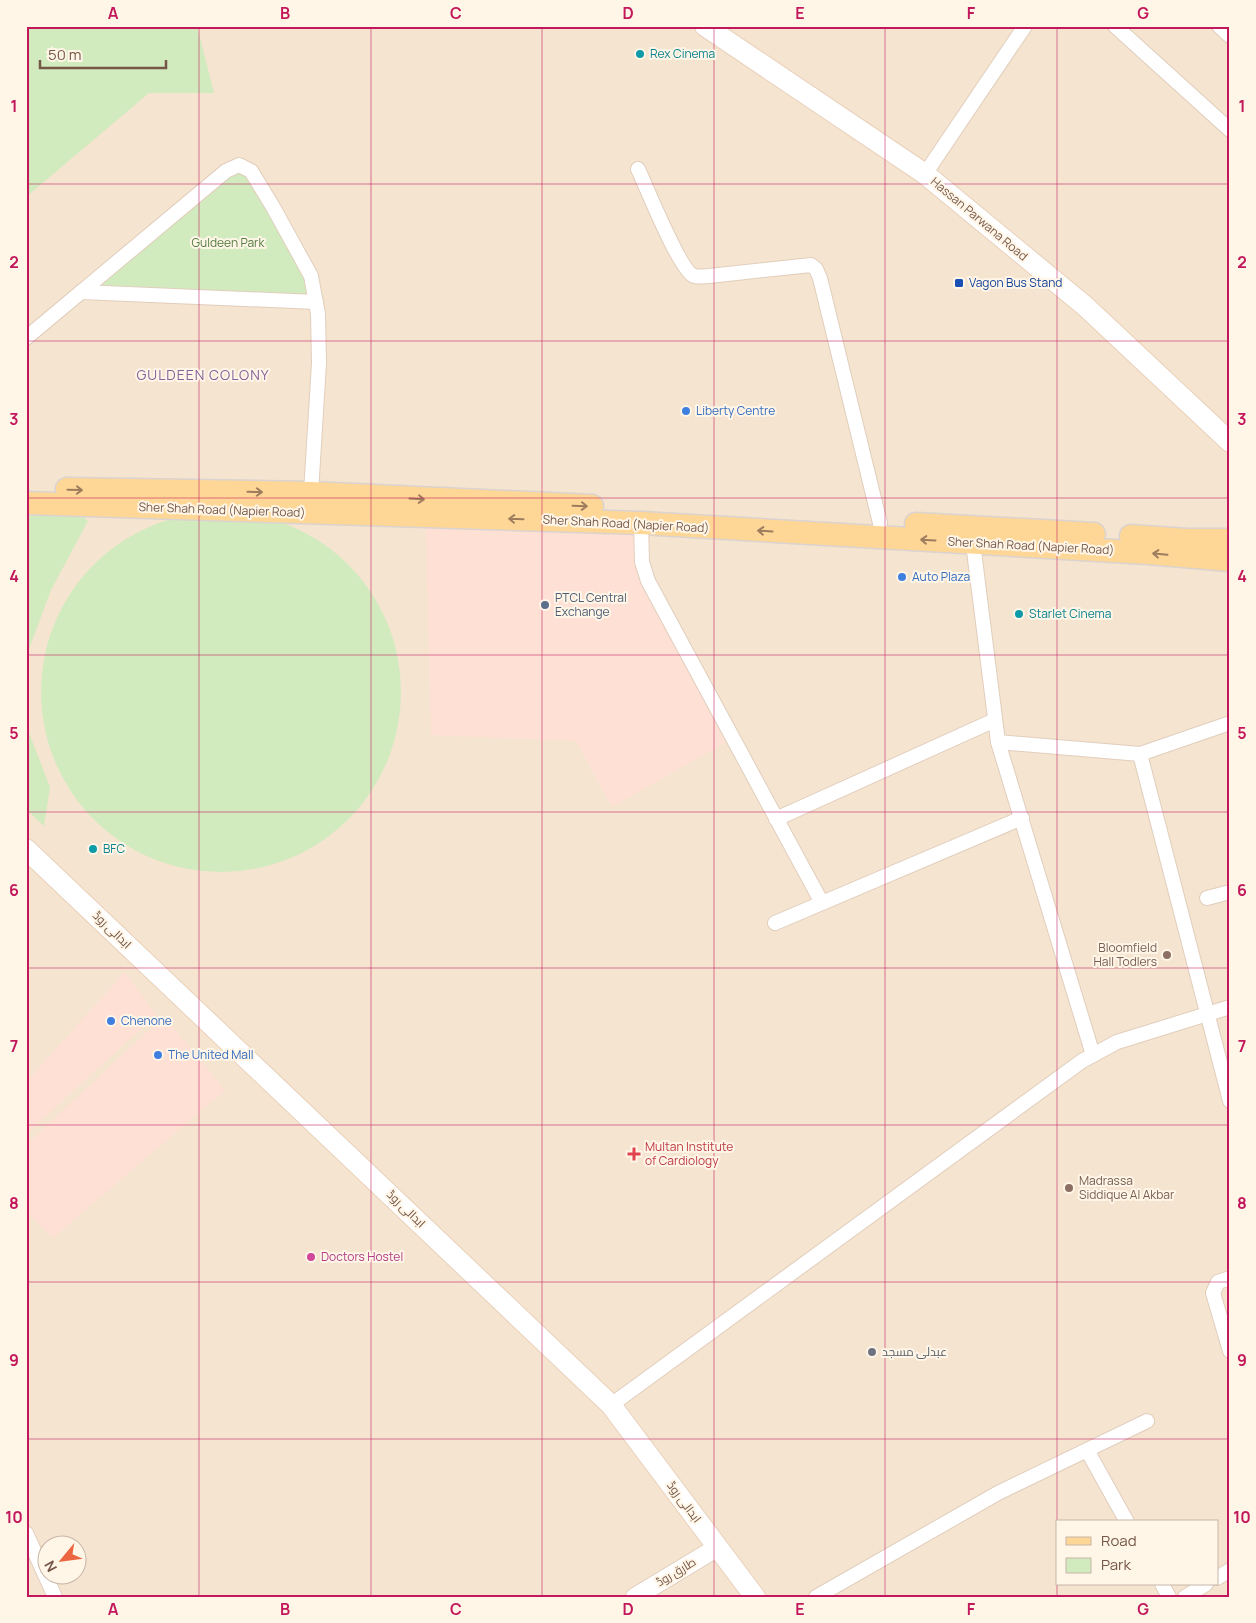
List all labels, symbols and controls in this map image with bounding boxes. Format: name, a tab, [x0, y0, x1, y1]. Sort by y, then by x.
text: A	[108, 2, 119, 24]
text: B	[280, 2, 290, 24]
text: C	[450, 2, 462, 24]
text: D	[622, 2, 634, 24]
text: E	[795, 2, 805, 24]
text: F	[967, 2, 976, 24]
text: G	[1137, 2, 1149, 24]
scale bar	[40, 38, 166, 70]
text: 50 m	[48, 44, 82, 65]
place label: Rex Cinema	[650, 45, 715, 62]
marker: Rex Cinema	[634, 48, 646, 60]
text: 1	[10, 95, 18, 117]
text: 1	[1238, 95, 1246, 117]
street label: Hassan Parwana Road	[927, 173, 1031, 264]
park label: Guldeen Park	[192, 234, 265, 251]
text: 2	[9, 251, 19, 273]
text: 2	[1237, 251, 1247, 273]
place label: Vagon Bus Stand	[969, 274, 1062, 291]
marker: Vagon Bus Stand	[953, 277, 965, 289]
district label: GULDEEN COLONY	[136, 365, 270, 384]
place label: Liberty Centre	[696, 402, 775, 419]
marker: Liberty Centre	[680, 405, 692, 417]
text: 3	[9, 408, 19, 430]
text: 3	[1237, 408, 1247, 430]
one-way arrow	[67, 485, 83, 494]
one-way arrow	[247, 488, 263, 497]
one-way arrow	[409, 494, 425, 503]
street label: Sher Shah Road (Napier Road)	[138, 498, 306, 521]
one-way arrow	[571, 501, 587, 510]
street label: Sher Shah Road (Napier Road)	[542, 511, 710, 536]
one-way arrow	[508, 514, 524, 524]
one-way arrow	[758, 526, 774, 535]
street label: Sher Shah Road (Napier Road)	[947, 533, 1115, 558]
one-way arrow	[920, 536, 936, 545]
one-way arrow	[1152, 549, 1168, 559]
text: 4	[9, 565, 19, 587]
text: 4	[1237, 565, 1247, 587]
place label: Auto Plaza	[912, 568, 970, 585]
marker: Auto Plaza	[896, 571, 908, 583]
place label: PTCL Central Exchange	[555, 589, 627, 620]
marker: PTCL Central Exchange	[539, 599, 551, 611]
place label: Starlet Cinema	[1029, 605, 1111, 622]
marker: Starlet Cinema	[1013, 608, 1025, 620]
text: 5	[9, 722, 19, 744]
text: 5	[1237, 722, 1247, 744]
place label: BFC	[103, 840, 125, 857]
marker: BFC	[87, 843, 99, 855]
text: 6	[9, 879, 19, 901]
text: 6	[1237, 879, 1247, 901]
street label: ابدالی روڈ	[89, 907, 135, 952]
place label: Bloomfield Hall Todlers	[1094, 939, 1157, 970]
marker: Bloomfield Hall Todlers	[1161, 949, 1173, 961]
place label: Chenone	[121, 1012, 172, 1029]
marker: Chenone	[105, 1015, 117, 1027]
text: 7	[10, 1035, 18, 1057]
text: 7	[1238, 1035, 1246, 1057]
place label: The United Mall	[168, 1046, 254, 1063]
marker: The United Mall	[152, 1049, 164, 1061]
place label: Multan Institute of Cardiology	[645, 1138, 733, 1169]
marker: Multan Institute of Cardiology	[627, 1147, 641, 1161]
place label: Madrassa Siddique Al Akbar	[1079, 1172, 1175, 1203]
marker: Madrassa Siddique Al Akbar	[1063, 1182, 1075, 1194]
street label: ابدالی روڈ	[383, 1186, 429, 1231]
text: 8	[9, 1192, 19, 1214]
text: 8	[1237, 1192, 1247, 1214]
place label: Doctors Hostel	[321, 1248, 403, 1265]
marker: Doctors Hostel	[305, 1251, 317, 1263]
place label: عبدلی مسجد	[882, 1343, 947, 1360]
marker: عبدلی مسجد	[866, 1346, 878, 1358]
text: 9	[9, 1349, 19, 1371]
text: 9	[1237, 1349, 1247, 1371]
street label: ابدالی روڈ	[663, 1477, 706, 1526]
text: 10	[5, 1506, 23, 1528]
text: 10	[1233, 1506, 1251, 1528]
legend	[1056, 1520, 1218, 1586]
text: Road	[1101, 1530, 1137, 1551]
north arrow	[38, 1536, 88, 1586]
street label: طارق روڈ	[653, 1553, 699, 1590]
text: Park	[1101, 1554, 1131, 1575]
text: N	[39, 1558, 61, 1576]
text: A	[108, 1598, 119, 1620]
text: B	[280, 1598, 290, 1620]
text: C	[450, 1598, 462, 1620]
text: D	[622, 1598, 634, 1620]
text: E	[795, 1598, 805, 1620]
text: F	[967, 1598, 976, 1620]
text: G	[1137, 1598, 1149, 1620]

